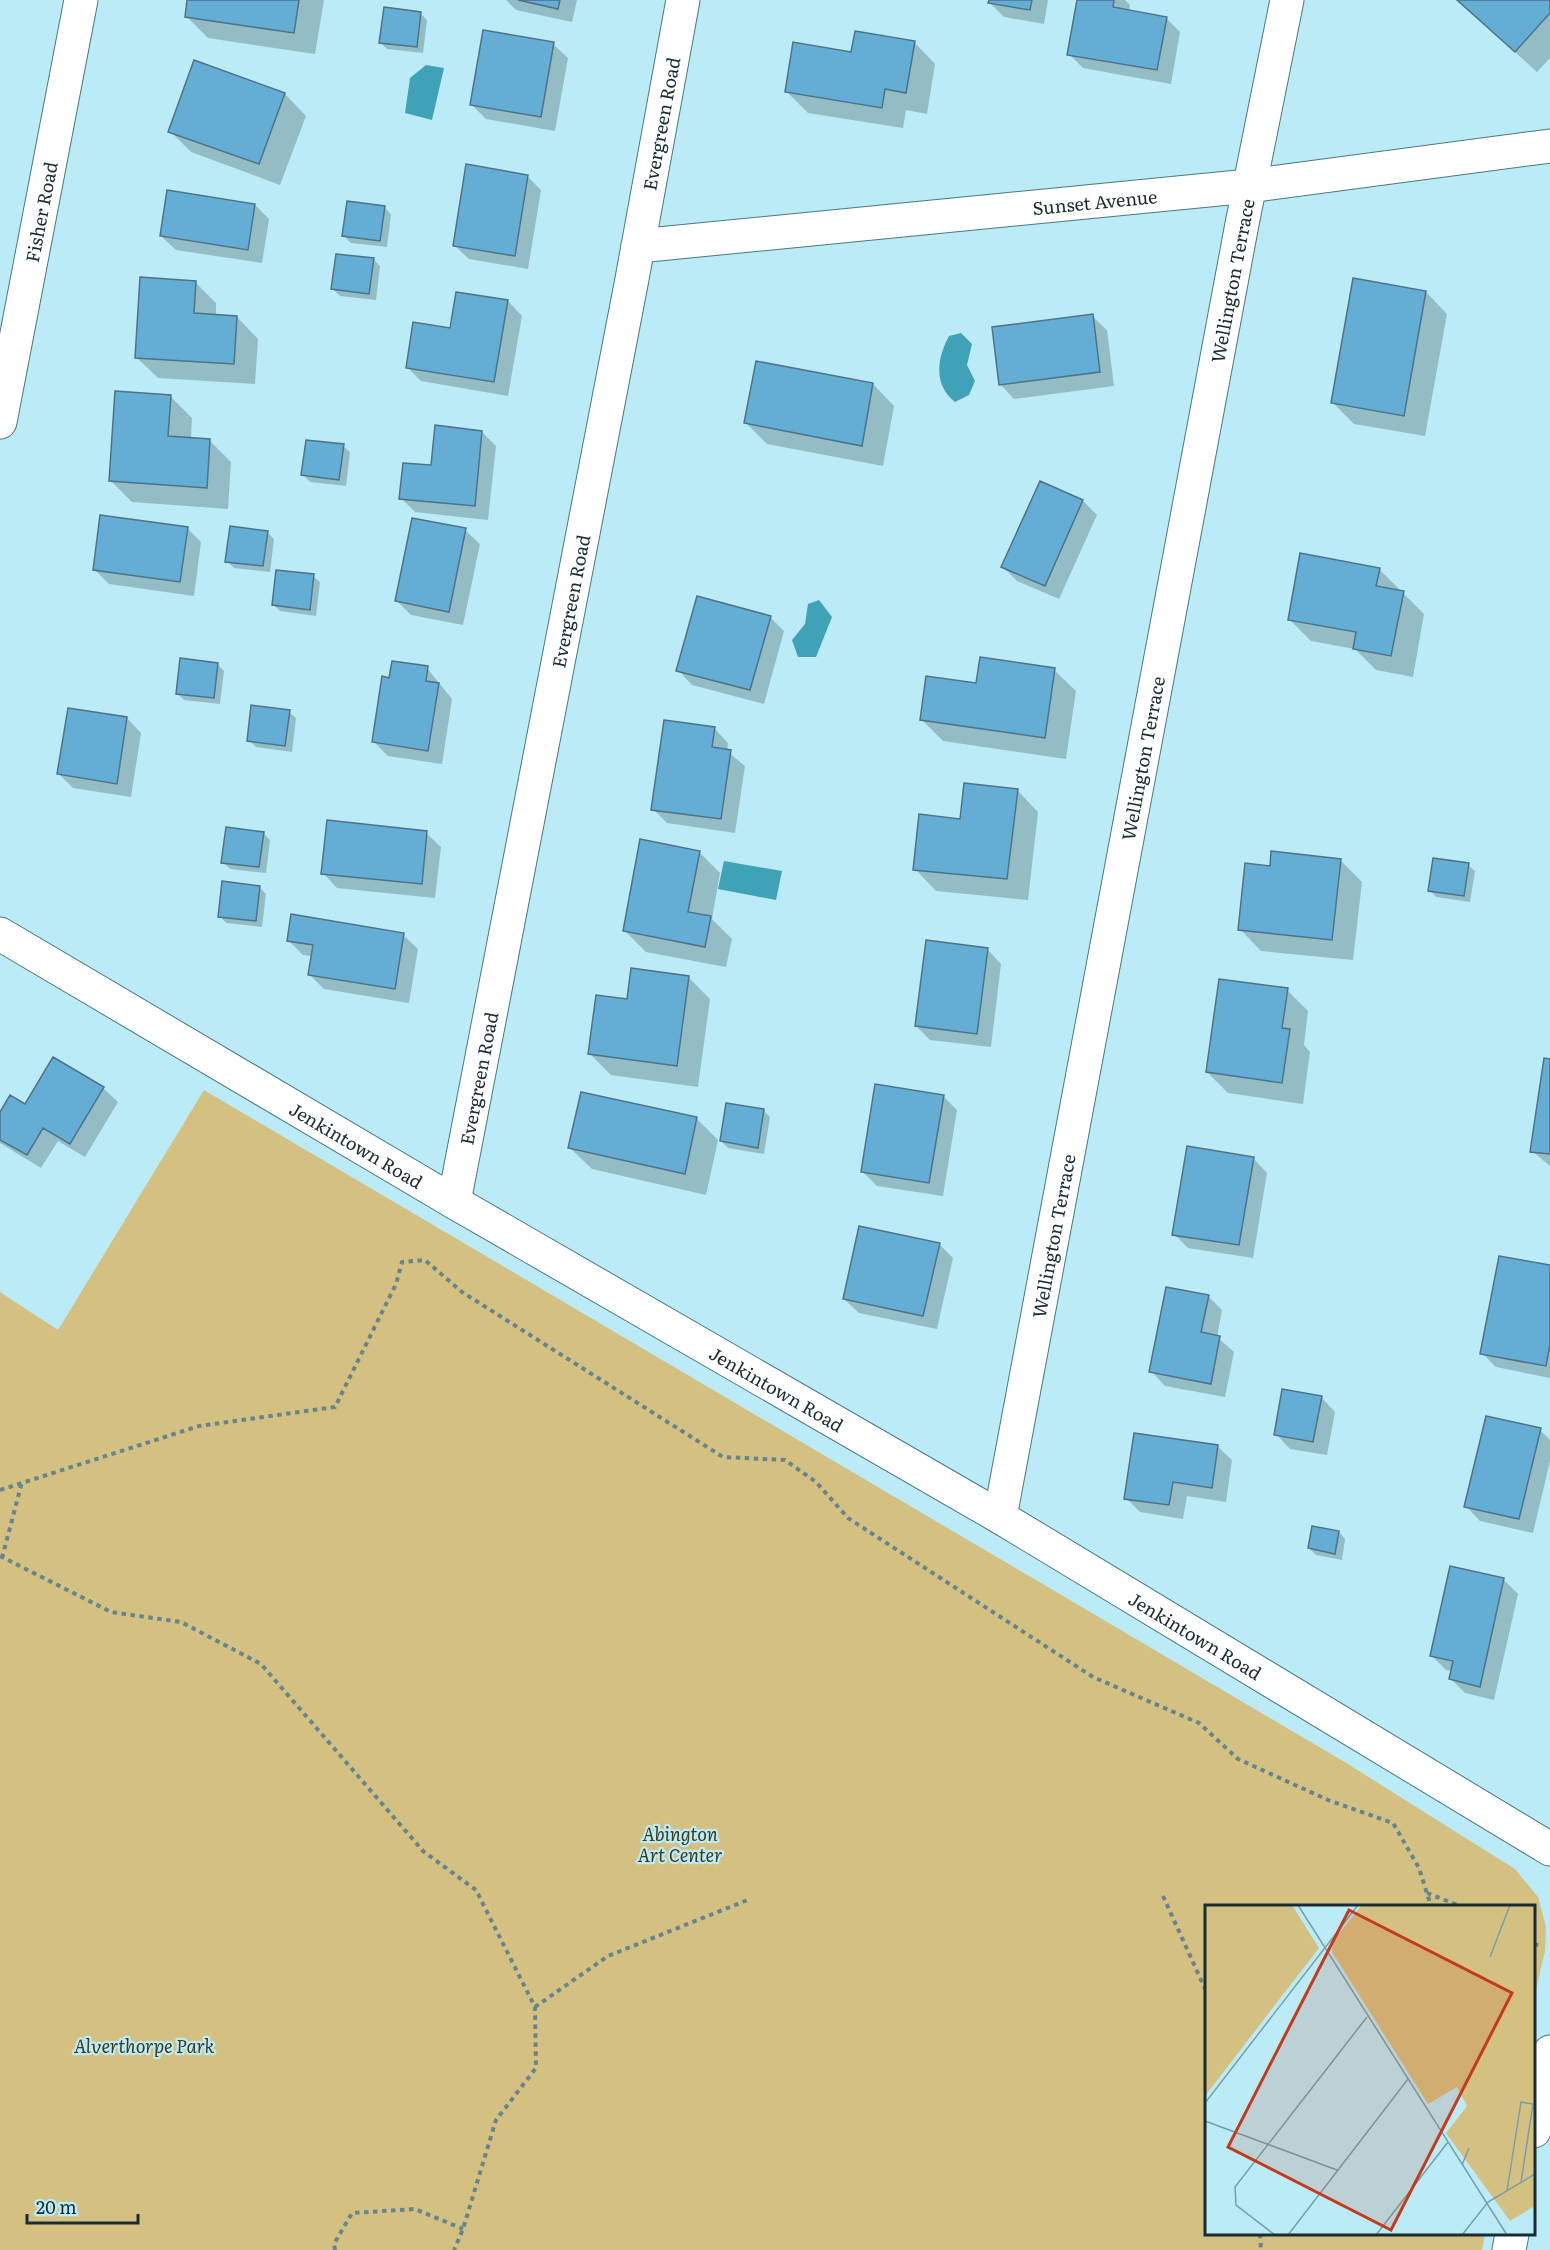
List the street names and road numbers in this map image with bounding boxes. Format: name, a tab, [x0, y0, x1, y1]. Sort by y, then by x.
street label: Evergreen Road	[635, 55, 686, 192]
street label: Fisher Road	[17, 159, 63, 264]
street label: Sunset Avenue	[1031, 182, 1158, 221]
street label: Wellington Terrace	[1203, 196, 1260, 365]
street label: Evergreen Road	[544, 532, 596, 670]
street label: Wellington Terrace	[1113, 674, 1171, 842]
street label: Evergreen Road	[452, 1009, 504, 1147]
street label: Jenkintown Road	[285, 1094, 428, 1194]
street label: Wellington Terrace	[1024, 1152, 1081, 1320]
street label: Jenkintown Road	[705, 1339, 849, 1438]
street label: Jenkintown Road	[1124, 1584, 1267, 1686]

